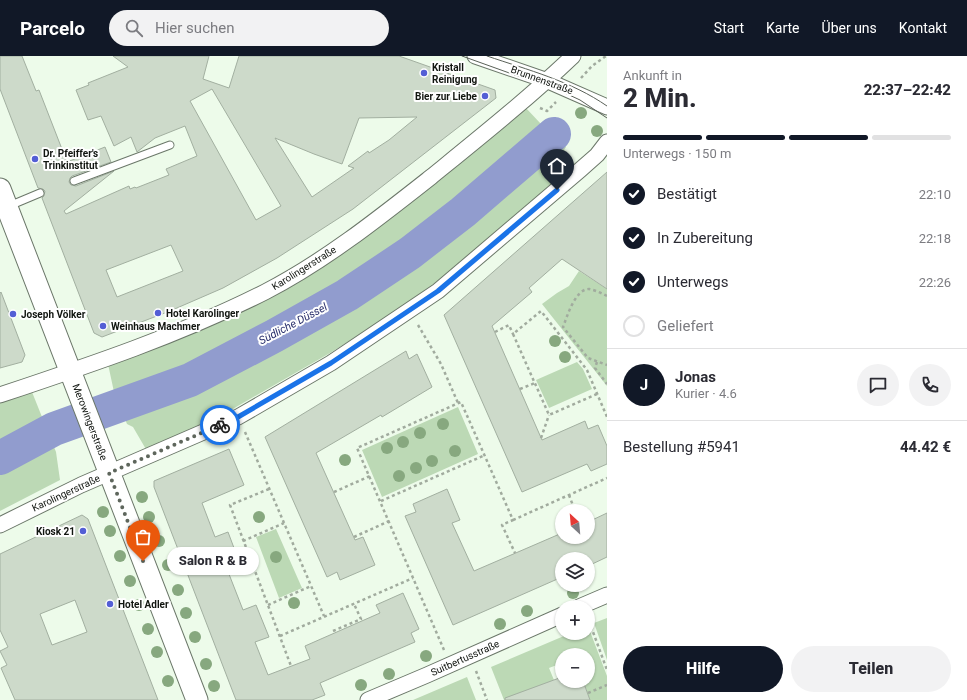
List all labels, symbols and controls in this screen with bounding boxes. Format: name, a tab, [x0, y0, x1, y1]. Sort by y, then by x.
search box	[109, 10, 389, 46]
text: Parcelo	[20, 17, 85, 40]
icon: search	[123, 17, 145, 39]
text: Hier suchen	[155, 19, 234, 37]
text: Start	[714, 20, 744, 36]
text: Karte	[766, 20, 800, 36]
text: Über uns	[822, 20, 877, 36]
text: Kontakt	[899, 20, 947, 36]
place label: Kristall Reinigung	[432, 62, 478, 85]
street label: Brunnenstraße	[509, 64, 575, 96]
marker: Kristall Reinigung	[419, 68, 429, 78]
text: Ankunft in	[623, 68, 682, 83]
text: 22:37–22:42	[864, 81, 951, 99]
text: 2 Min.	[623, 83, 697, 113]
place label: Bier zur Liebe	[415, 91, 478, 102]
marker: Bier zur Liebe	[480, 91, 490, 101]
text: Unterwegs · 150 m	[623, 146, 731, 161]
place label: Dr. Pfeiffer's Trinkinstitut	[43, 148, 99, 171]
pin	[540, 149, 574, 190]
marker: Dr. Pfeiffer's Trinkinstitut	[30, 154, 40, 164]
icon: home	[546, 155, 568, 177]
icon: check	[623, 183, 645, 205]
text: Bestätigt	[657, 185, 717, 203]
text: 22:10	[919, 187, 951, 202]
icon: check	[623, 227, 645, 249]
text: In Zubereitung	[657, 229, 753, 247]
text: 22:18	[919, 231, 951, 246]
street label: Karolingerstraße	[270, 244, 338, 292]
icon: check	[623, 271, 645, 293]
text: Unterwegs	[657, 273, 728, 291]
text: 22:26	[919, 275, 951, 290]
water label: Südliche Düssel	[257, 300, 330, 347]
marker: Hotel Karolinger	[153, 308, 163, 318]
place label: Hotel Karolinger	[166, 308, 239, 319]
marker: Joseph Völker	[8, 309, 18, 319]
place label: Joseph Völker	[21, 309, 86, 320]
text: Geliefert	[657, 317, 714, 335]
marker: Weinhaus Machmer	[98, 321, 108, 331]
place label: Weinhaus Machmer	[111, 321, 200, 332]
button: chat	[857, 364, 899, 406]
button: phone	[909, 364, 951, 406]
text: Jonas	[675, 368, 716, 386]
text: J	[640, 376, 648, 394]
street label: Merowingerstraße	[70, 382, 110, 462]
text: Kurier · 4.6	[675, 386, 737, 401]
courier	[200, 405, 240, 445]
icon: bike	[209, 414, 231, 436]
text: Bestellung #5941	[623, 438, 740, 456]
text: 44.42 €	[900, 438, 951, 456]
street label: Karolingerstraße	[30, 472, 102, 514]
north arrow	[555, 504, 595, 544]
map controls	[555, 504, 595, 688]
pin	[126, 520, 160, 561]
place label: Kiosk 21	[36, 526, 75, 537]
marker: Kiosk 21	[78, 526, 88, 536]
icon: bag	[132, 526, 154, 548]
callout: Salon R & B	[167, 547, 259, 575]
button: layers	[555, 552, 595, 592]
text: Salon R & B	[179, 553, 247, 568]
marker: Hotel Adler	[105, 599, 115, 609]
place label: Hotel Adler	[118, 599, 169, 610]
button: +	[555, 600, 595, 640]
street label: Suitbertusstraße	[429, 638, 501, 678]
button: Hilfe	[623, 646, 783, 692]
button: Teilen	[791, 646, 951, 692]
button: −	[555, 648, 595, 688]

